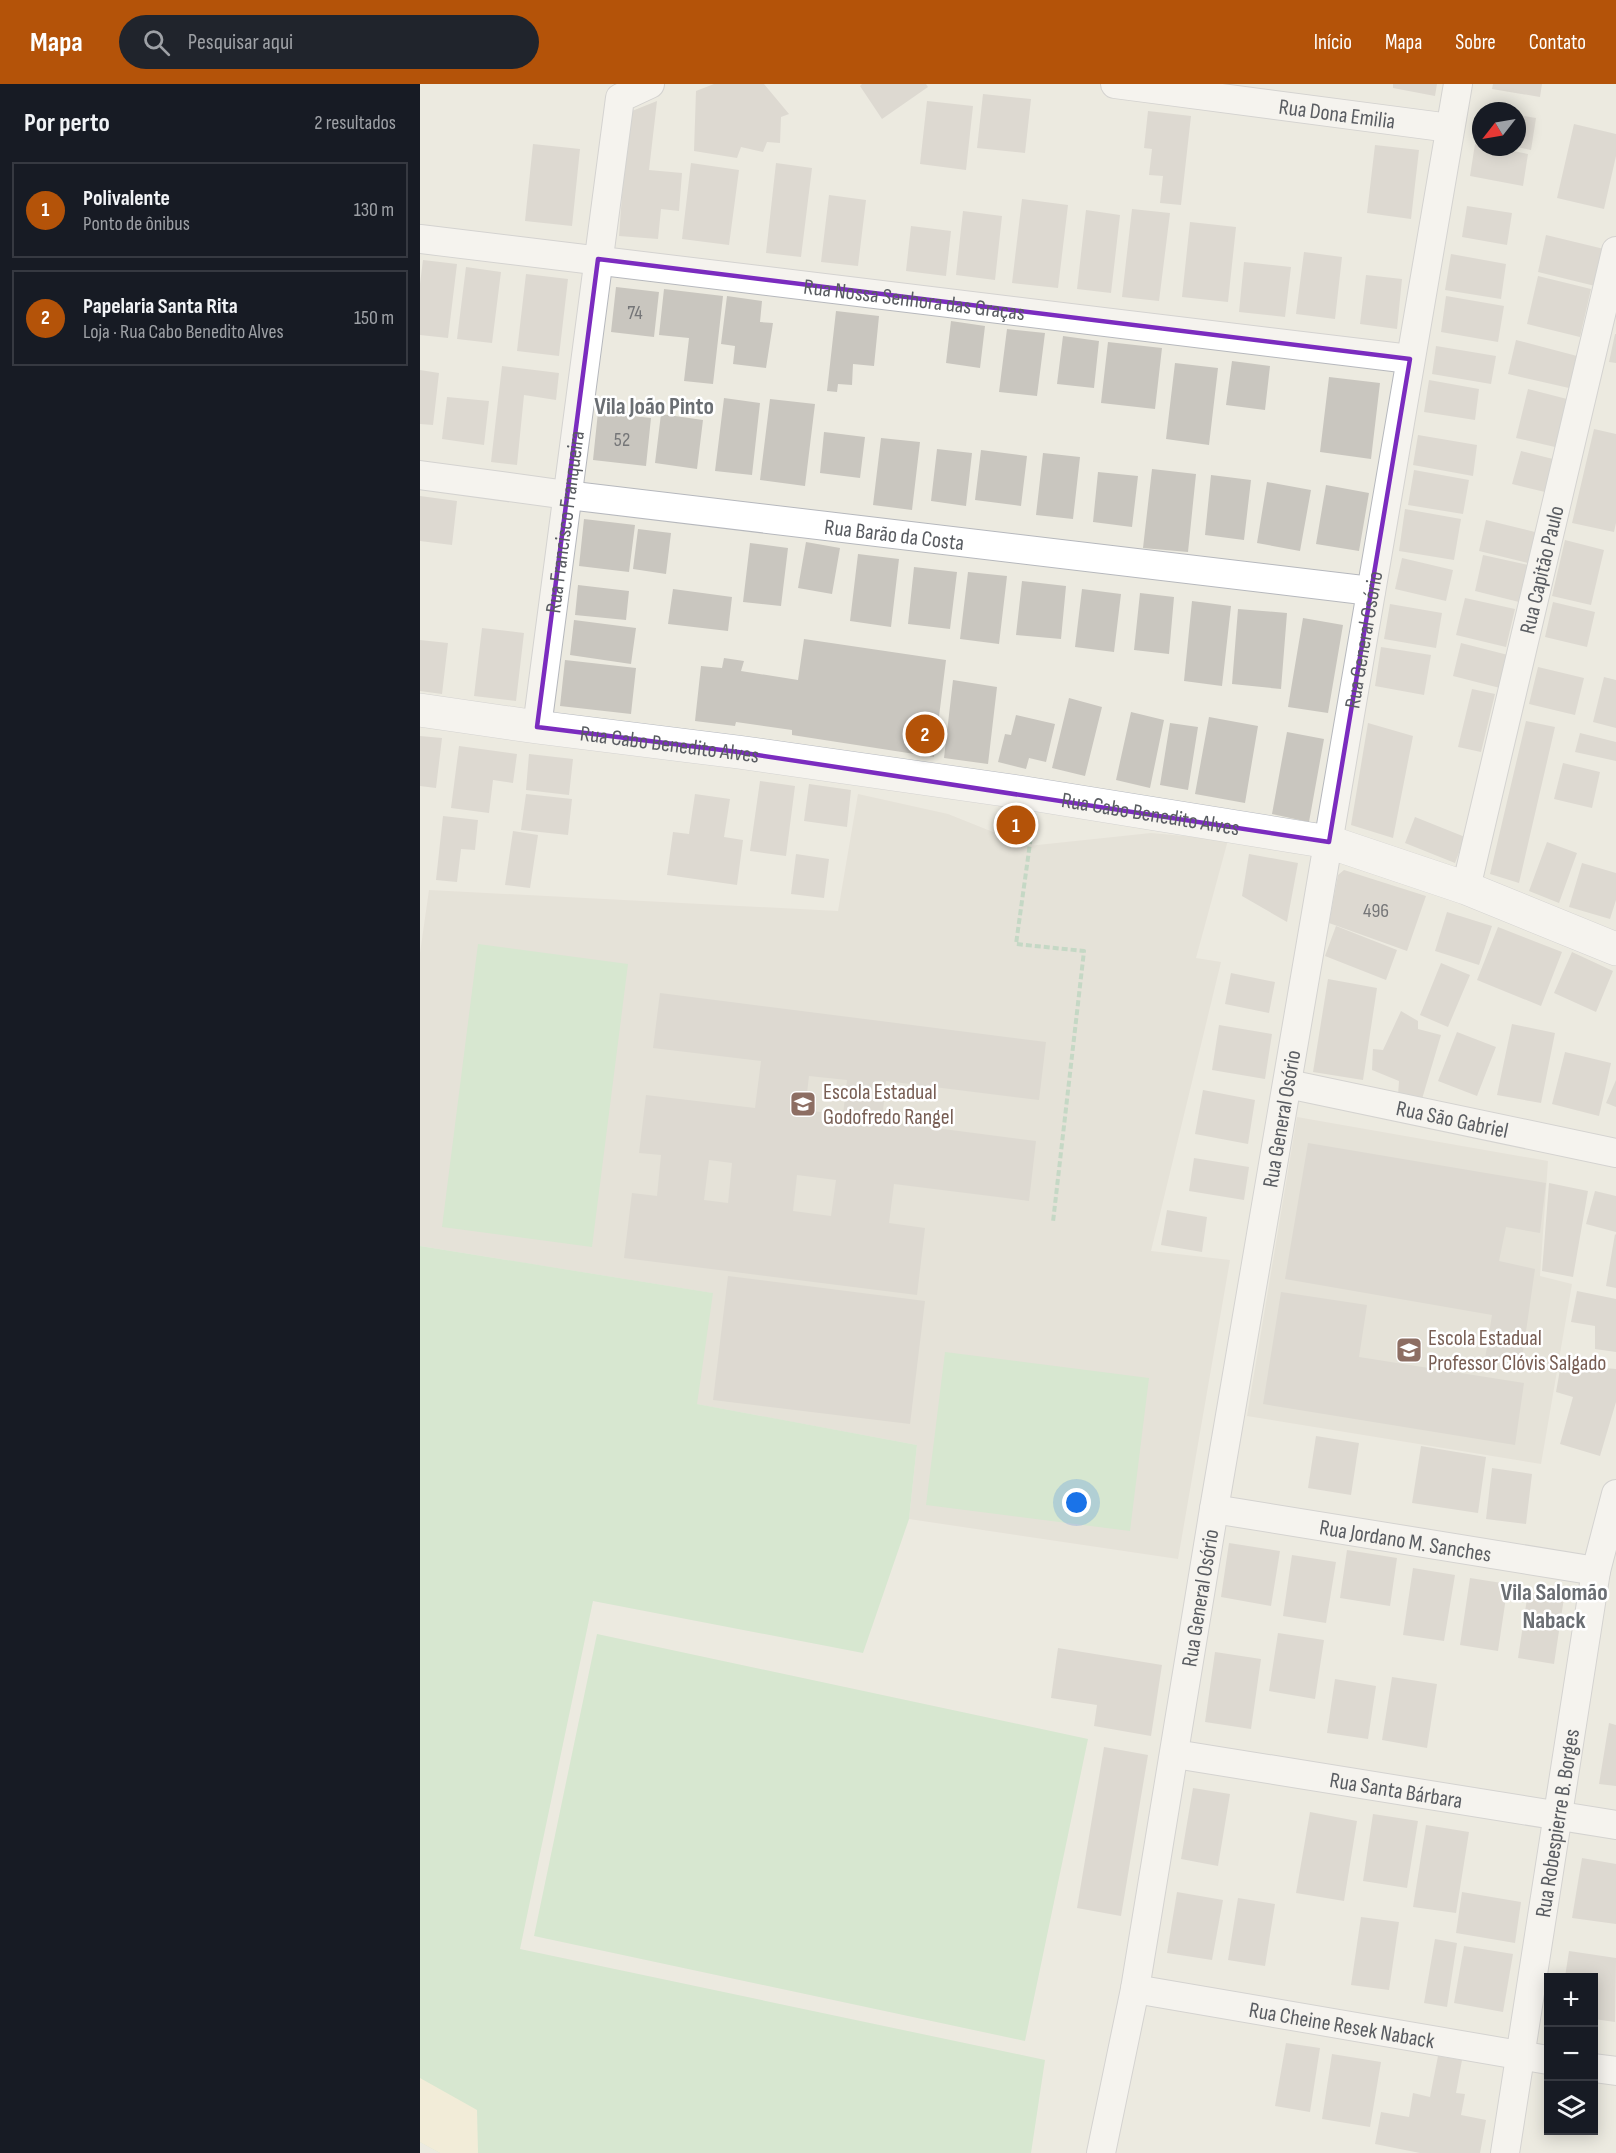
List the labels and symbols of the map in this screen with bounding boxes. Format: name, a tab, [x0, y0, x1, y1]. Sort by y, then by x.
street label: Rua Dona Emilia	[1277, 94, 1397, 136]
north arrow	[1472, 102, 1526, 156]
street label: Rua Nossa Senhora das Graças	[802, 274, 1027, 327]
house number: 74	[627, 301, 643, 325]
district label: Vila João Pinto	[594, 392, 714, 421]
house number: 52	[614, 428, 630, 452]
street label: Rua Francisco Franqueira	[540, 429, 591, 615]
street label: Rua Capitão Paulo	[1514, 503, 1571, 637]
street label: Rua Barão da Costa	[823, 514, 966, 557]
street label: Rua General Osório	[1339, 569, 1389, 711]
pin: 2	[906, 712, 944, 756]
street label: Rua Cabo Benedito Alves	[578, 720, 761, 770]
street label: Rua Cabo Benedito Alves	[1059, 787, 1242, 842]
pin: 1	[996, 802, 1036, 848]
house number: 496	[1363, 899, 1389, 923]
street label: Rua General Osório	[1257, 1048, 1307, 1190]
place label: Escola Estadual Godofredo Rangel	[823, 1079, 954, 1131]
school or university icon: Escola Estadual Godofredo Rangel	[788, 1089, 818, 1119]
street label: Rua São Gabriel	[1394, 1095, 1511, 1145]
place label: Escola Estadual Professor Clóvis Salgado	[1428, 1325, 1607, 1377]
school or university icon: Escola Estadual Professor Clóvis Salgado	[1394, 1335, 1424, 1365]
your location	[1062, 1488, 1091, 1517]
street label: Rua Jordano M. Sanches	[1317, 1514, 1493, 1569]
street label: Rua General Osório	[1176, 1527, 1225, 1669]
district label: Vila Salomão Naback	[1500, 1578, 1608, 1635]
street label: Rua Robespierre B. Borges	[1530, 1727, 1586, 1919]
street label: Rua Santa Bárbara	[1328, 1767, 1464, 1815]
street label: Rua Cheine Resek Naback	[1247, 1997, 1437, 2055]

